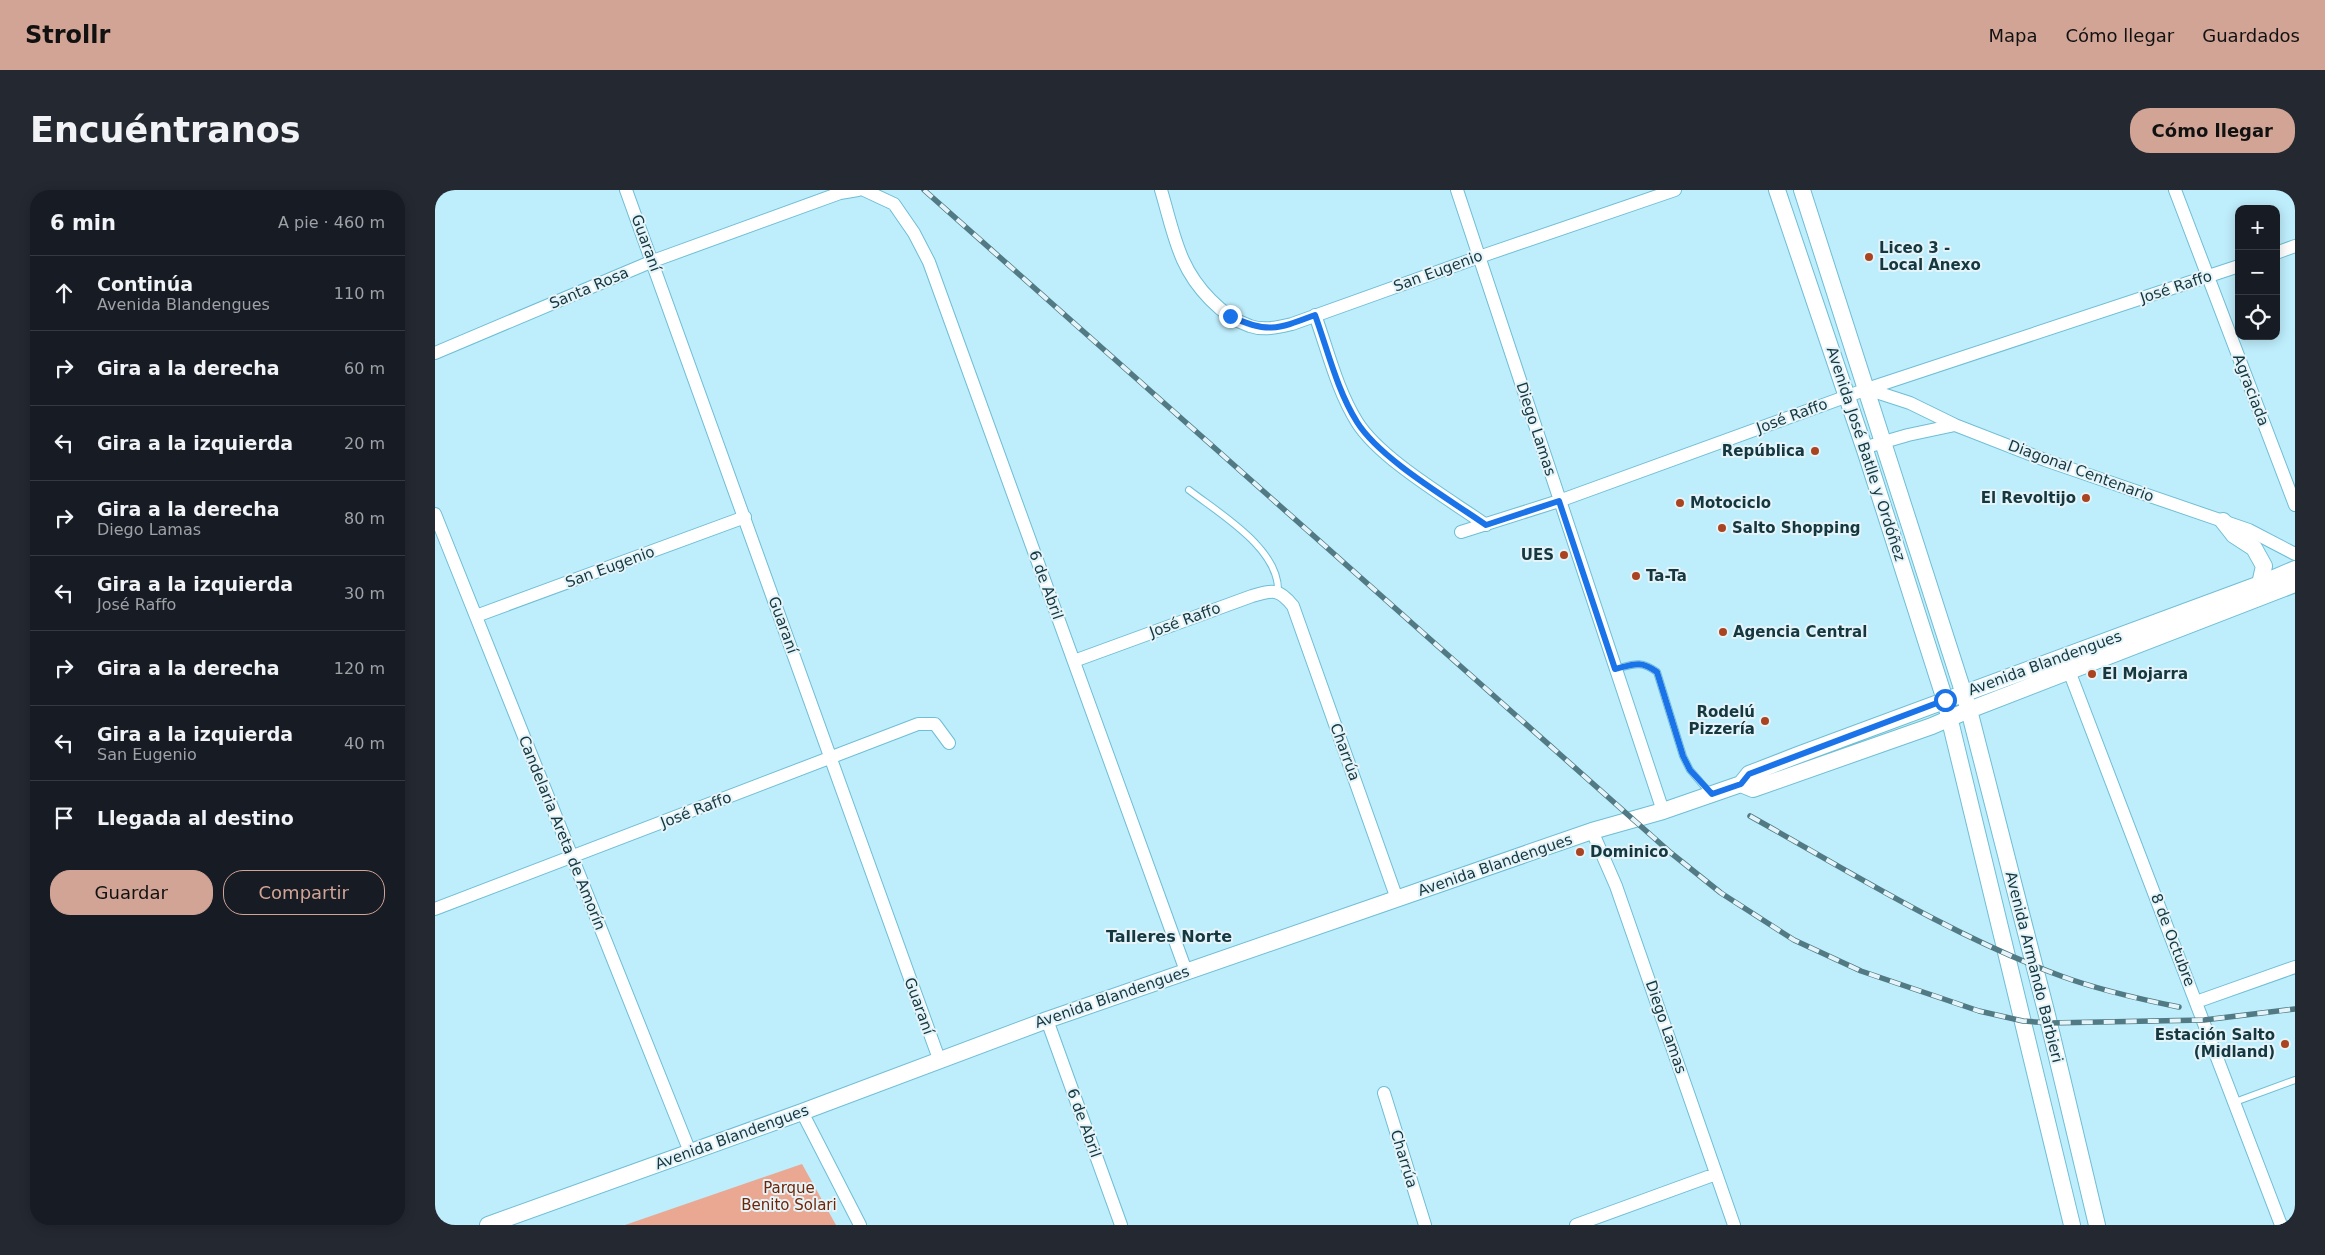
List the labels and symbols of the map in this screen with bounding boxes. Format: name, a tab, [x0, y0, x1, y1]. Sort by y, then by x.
street label: Guaraní	[627, 212, 665, 275]
place label: Liceo 3 - Local Anexo	[1879, 239, 1981, 274]
street label: San Eugenio	[1391, 247, 1485, 295]
marker: Liceo 3 - Local Anexo	[1863, 251, 1875, 263]
street label: Santa Rosa	[547, 263, 631, 313]
street label: José Raffo	[2137, 267, 2214, 307]
route end	[1219, 305, 1242, 328]
street label: Avenida José Batlle y Ordóñez	[1823, 344, 1909, 564]
street label: Agraciada	[2229, 352, 2273, 428]
street label: Diego Lamas	[1512, 380, 1560, 478]
street label: José Raffo	[1753, 395, 1830, 438]
street label: Diagonal Centenario	[2006, 436, 2156, 506]
place label: República	[1722, 442, 1805, 460]
marker: República	[1809, 445, 1821, 457]
place label: El Revoltijo	[1981, 489, 2076, 507]
marker: El Revoltijo	[2080, 492, 2092, 504]
place label: Motociclo	[1690, 494, 1771, 512]
marker: Motociclo	[1674, 497, 1686, 509]
place label: Salto Shopping	[1732, 519, 1861, 537]
marker: Salto Shopping	[1716, 522, 1728, 534]
street label: San Eugenio	[563, 543, 657, 591]
place label: UES	[1521, 546, 1554, 564]
street label: 6 de Abril	[1025, 548, 1067, 622]
marker: UES	[1558, 549, 1570, 561]
place label: Ta-Ta	[1646, 567, 1687, 585]
marker: Ta-Ta	[1630, 570, 1642, 582]
street label: Guaraní	[764, 594, 802, 657]
street label: José Raffo	[1146, 599, 1223, 642]
place label: Agencia Central	[1733, 623, 1867, 641]
marker: Agencia Central	[1717, 626, 1729, 638]
street label: Avenida Blandengues	[1966, 627, 2124, 699]
place label: El Mojarra	[2102, 665, 2188, 683]
marker: El Mojarra	[2086, 668, 2098, 680]
route start	[1934, 689, 1957, 712]
place label: Rodelú Pizzería	[1689, 703, 1755, 738]
marker: Rodelú Pizzería	[1759, 715, 1771, 727]
street label: Charrúa	[1326, 721, 1364, 783]
street label: Candelaria Areta de Amorín	[515, 733, 609, 933]
street label: José Raffo	[657, 788, 734, 832]
street label: Avenida Blandengues	[1415, 830, 1575, 900]
place label: Dominico	[1590, 843, 1669, 861]
marker: Dominico	[1574, 846, 1586, 858]
street label: Avenida Armando Barbieri	[2001, 869, 2067, 1065]
street label: 8 de Octubre	[2147, 891, 2199, 989]
district label: Talleres Norte	[1106, 927, 1232, 946]
street label: Avenida Blandengues	[1032, 962, 1192, 1032]
street label: Guaraní	[900, 975, 938, 1038]
street label: Diego Lamas	[1642, 978, 1690, 1076]
place label: Estación Salto (Midland)	[2155, 1026, 2275, 1061]
marker: Estación Salto (Midland)	[2279, 1038, 2291, 1050]
street label: 6 de Abril	[1063, 1086, 1105, 1160]
street label: Avenida Blandengues	[653, 1101, 811, 1173]
street label: Charrúa	[1387, 1128, 1421, 1190]
park label: Parque Benito Solari	[741, 1179, 837, 1214]

